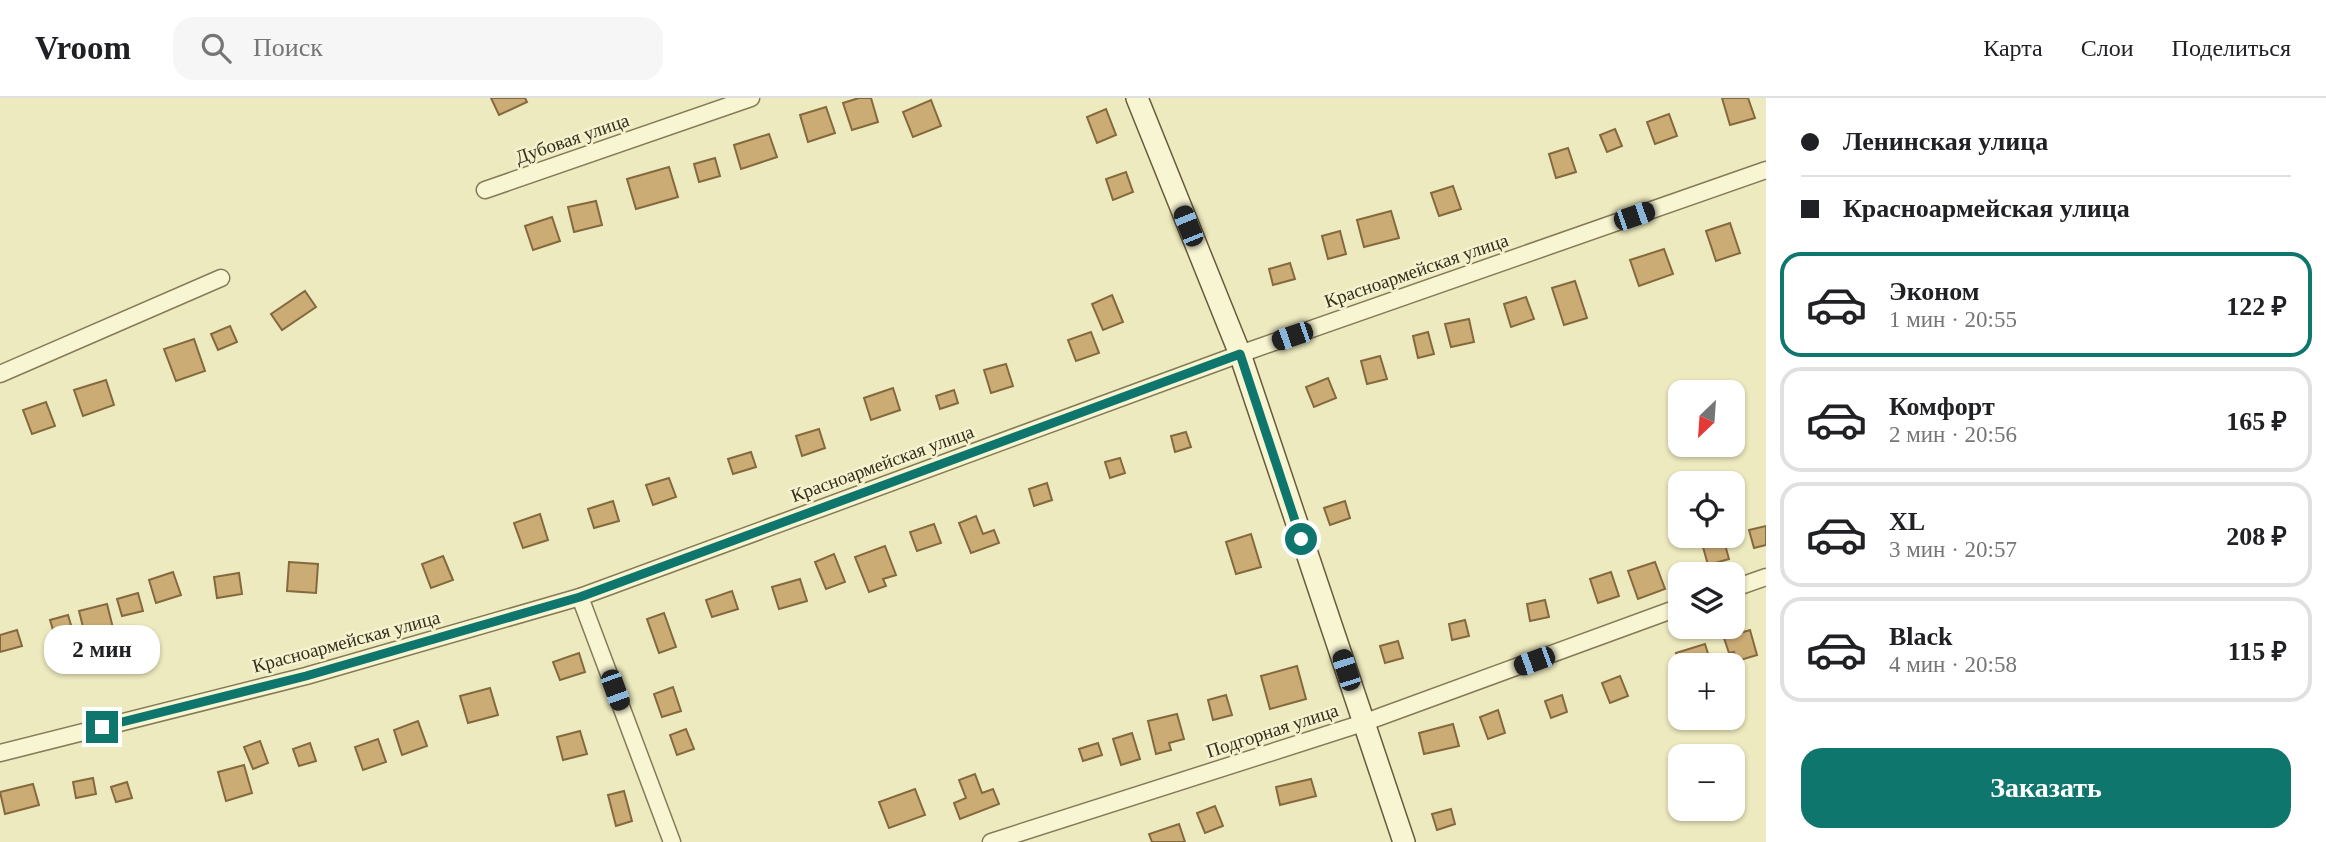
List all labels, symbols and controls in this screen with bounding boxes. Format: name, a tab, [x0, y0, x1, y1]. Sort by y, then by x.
search box	[173, 17, 663, 80]
icon: search	[197, 29, 235, 67]
text: Vroom	[35, 30, 131, 66]
text: Поиск	[253, 33, 323, 62]
text: Карта	[1983, 35, 2043, 61]
text: Слои	[2081, 35, 2134, 61]
text: Поделиться	[2172, 35, 2291, 61]
street label: Дубовая улица	[513, 109, 632, 168]
text: Ленинская улица	[1843, 127, 2048, 156]
text: Красноармейская улица	[1843, 194, 2130, 223]
car	[1611, 199, 1658, 233]
car	[1171, 203, 1206, 249]
street label: Красноармейская улица	[1321, 229, 1511, 312]
icon: car	[1805, 273, 1868, 336]
text: Эконом	[1889, 277, 1979, 306]
text: 122 ₽	[2226, 292, 2287, 321]
text: 1 мин · 20:55	[1889, 307, 2017, 332]
car	[1269, 319, 1316, 353]
north arrow	[1668, 380, 1745, 457]
map controls	[1668, 380, 1745, 821]
icon: car	[1805, 388, 1868, 451]
text: Комфорт	[1889, 392, 1995, 421]
text: 165 ₽	[2226, 407, 2287, 436]
street label: Красноармейская улица	[788, 420, 977, 506]
text: 2 мин · 20:56	[1889, 422, 2017, 447]
button: locate	[1668, 471, 1745, 548]
icon: car	[1805, 503, 1868, 566]
text: XL	[1889, 507, 1925, 536]
text: 208 ₽	[2226, 522, 2287, 551]
route start	[1285, 523, 1317, 555]
text: 3 мин · 20:57	[1889, 537, 2017, 562]
button: layers	[1668, 562, 1745, 639]
street label: Красноармейская улица	[250, 606, 443, 677]
icon: car	[1805, 618, 1868, 681]
text: Black	[1889, 622, 1953, 651]
callout: 2 мин	[44, 626, 160, 674]
text: 2 мин	[72, 637, 132, 662]
text: 115 ₽	[2228, 637, 2287, 666]
car	[1511, 644, 1558, 678]
car	[1330, 647, 1363, 693]
text: 4 мин · 20:58	[1889, 652, 2017, 677]
button: +	[1668, 653, 1745, 730]
car	[598, 667, 633, 713]
street label: Подгорная улица	[1203, 699, 1341, 762]
route end	[86, 711, 118, 743]
button: −	[1668, 744, 1745, 821]
button: Заказать	[1801, 748, 2291, 828]

